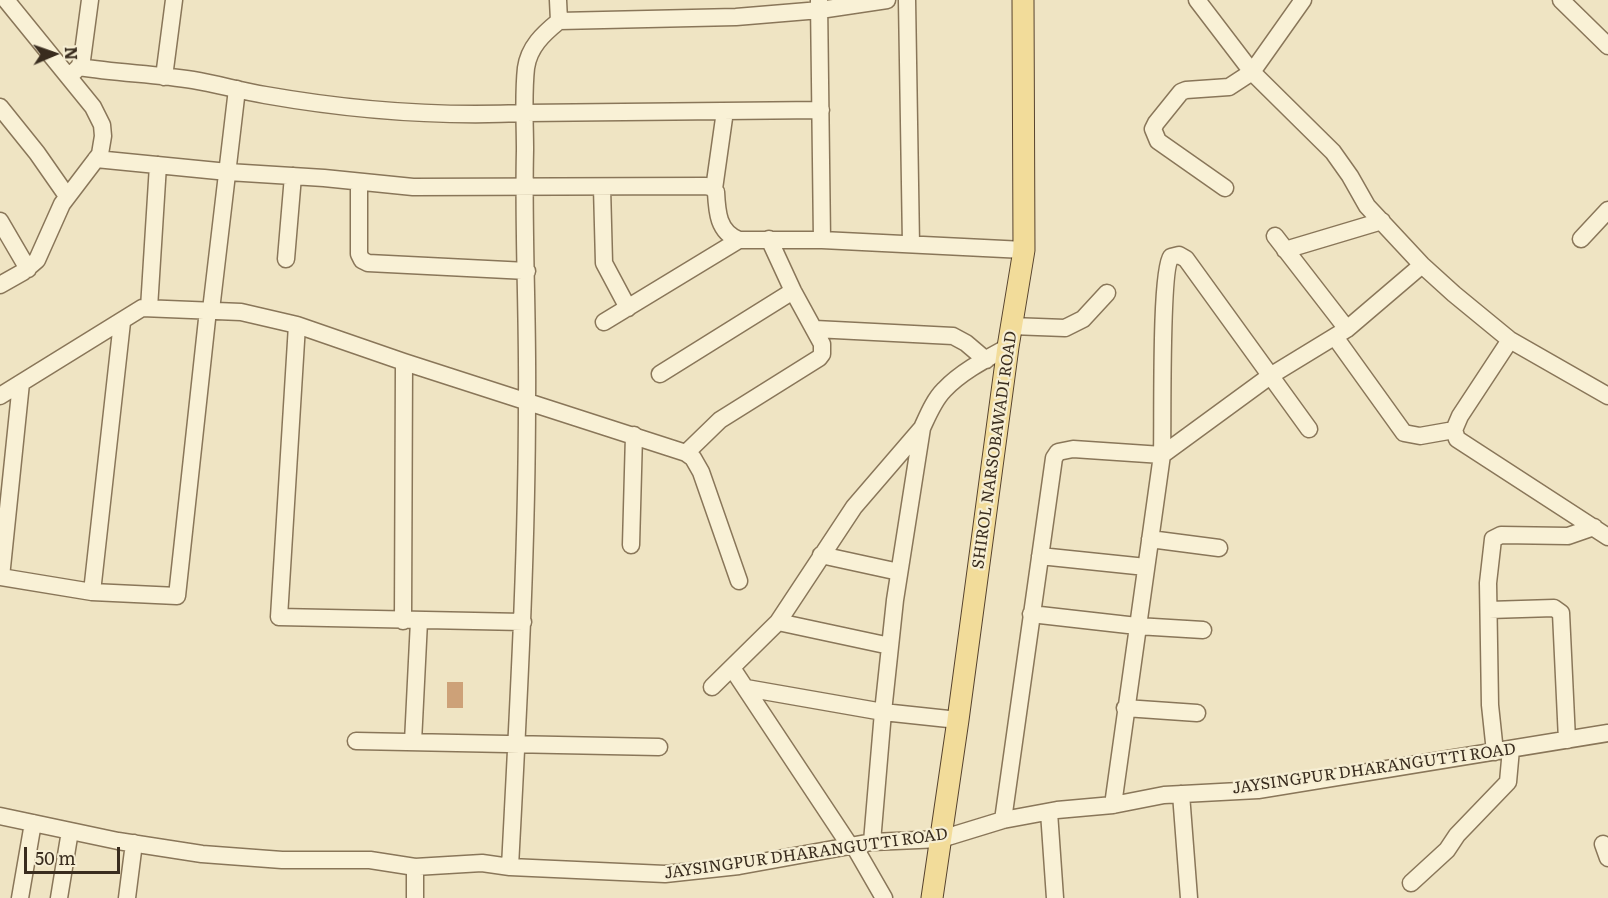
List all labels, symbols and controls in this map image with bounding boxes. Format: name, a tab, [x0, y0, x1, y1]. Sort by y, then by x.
north arrow	[24, 24, 84, 84]
text: N	[60, 46, 84, 61]
street label: SHIROL NARSOBAWADI ROAD	[969, 330, 1021, 570]
street label: JAYSINGPUR DHARANGUTTI ROAD	[1231, 740, 1517, 798]
street label: JAYSINGPUR DHARANGUTTI ROAD	[663, 825, 949, 883]
scale bar	[27, 835, 123, 873]
text: 50 m	[35, 844, 76, 871]

